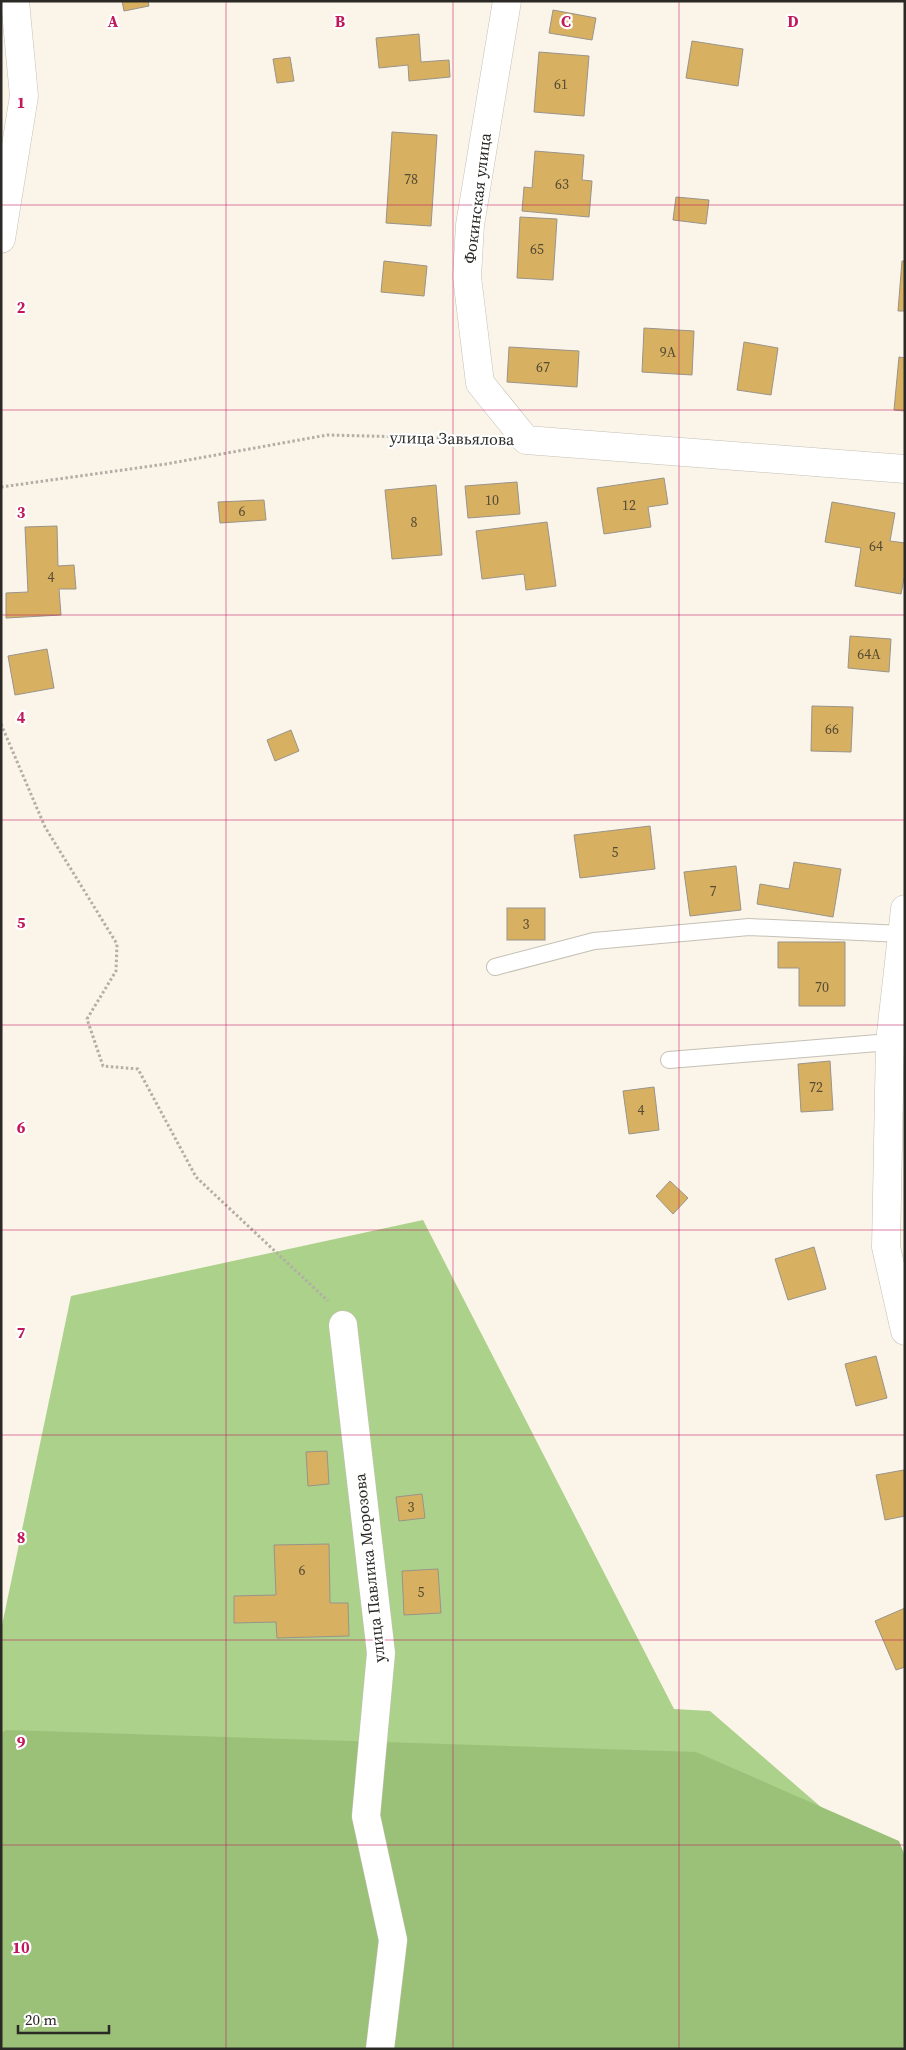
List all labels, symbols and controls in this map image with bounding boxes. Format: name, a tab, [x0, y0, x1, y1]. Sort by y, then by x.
text: A	[108, 10, 119, 32]
text: B	[335, 10, 346, 32]
text: C	[561, 10, 571, 32]
text: D	[787, 10, 799, 32]
house number: 61	[554, 74, 568, 94]
text: 1	[17, 91, 25, 113]
street label: Фокинская улица	[458, 131, 496, 264]
house number: 78	[404, 169, 418, 189]
house number: 63	[555, 174, 569, 194]
house number: 65	[530, 239, 544, 259]
text: 2	[17, 296, 26, 318]
house number: 9А	[660, 342, 677, 362]
house number: 67	[536, 357, 550, 377]
street label: улица Завьялова	[390, 426, 515, 450]
house number: 10	[485, 490, 499, 510]
house number: 12	[622, 495, 636, 515]
text: 3	[17, 501, 26, 523]
house number: 6	[239, 501, 246, 521]
house number: 8	[411, 512, 418, 532]
house number: 64	[869, 536, 883, 556]
house number: 4	[48, 567, 55, 587]
house number: 64А	[857, 644, 881, 664]
text: 4	[17, 706, 26, 728]
house number: 66	[825, 719, 839, 739]
house number: 5	[612, 842, 619, 862]
house number: 7	[710, 881, 717, 901]
text: 5	[17, 911, 26, 933]
house number: 3	[523, 914, 530, 934]
house number: 70	[815, 977, 829, 997]
house number: 72	[809, 1077, 823, 1097]
house number: 4	[638, 1100, 645, 1120]
text: 6	[17, 1116, 26, 1138]
text: 7	[17, 1321, 26, 1343]
street label: улица Павлика Морозова	[348, 1471, 390, 1664]
house number: 3	[408, 1497, 415, 1517]
text: 8	[17, 1526, 25, 1548]
house number: 6	[299, 1560, 306, 1580]
house number: 5	[418, 1582, 425, 1602]
text: 9	[17, 1731, 26, 1753]
text: 10	[12, 1936, 30, 1958]
scale bar	[18, 2002, 109, 2034]
text: 20 m	[25, 2009, 57, 2030]

